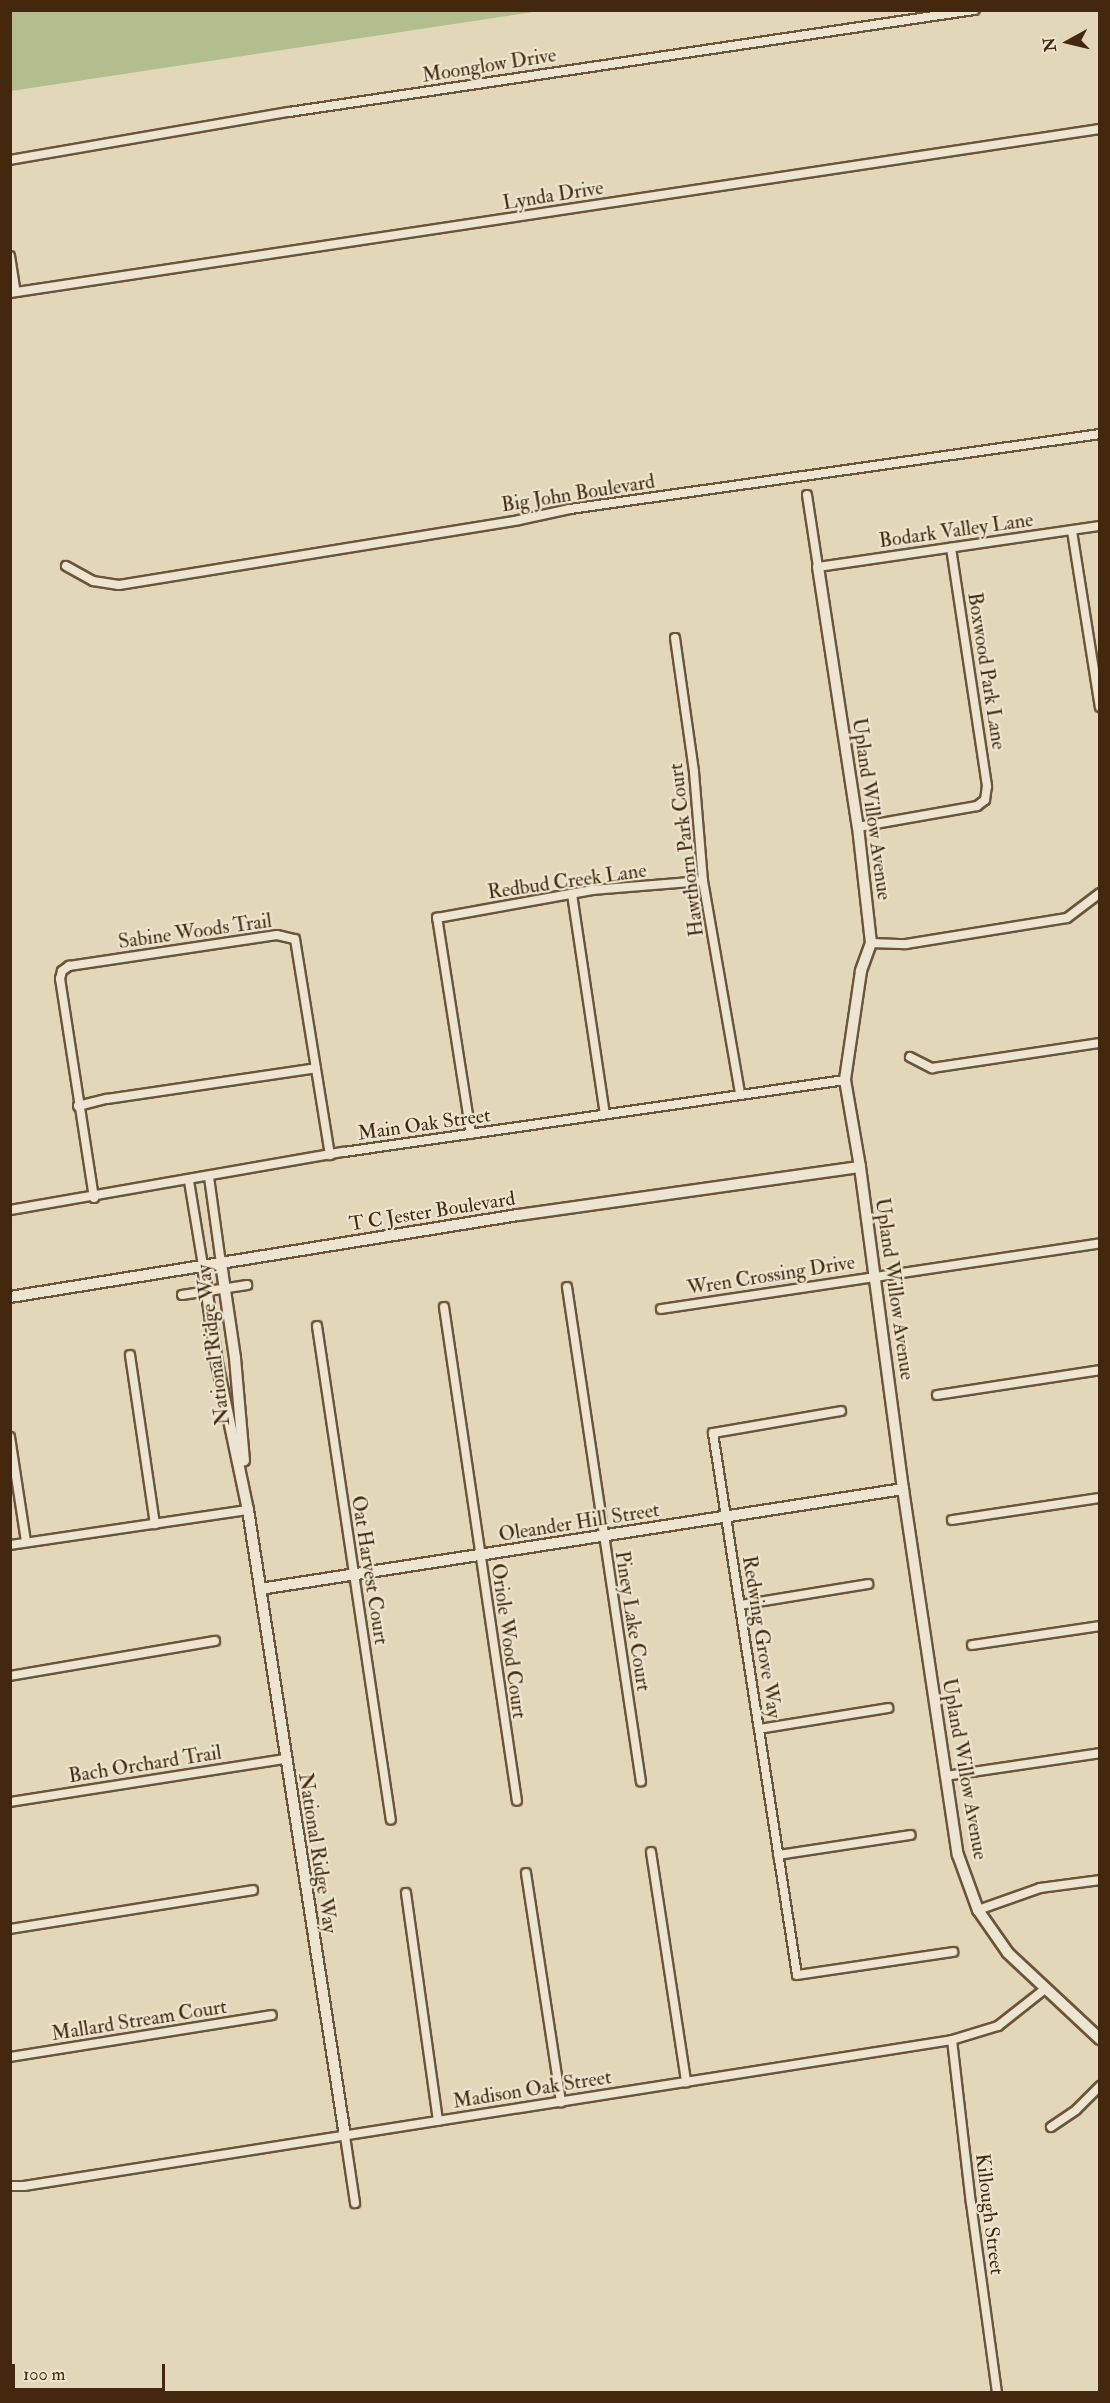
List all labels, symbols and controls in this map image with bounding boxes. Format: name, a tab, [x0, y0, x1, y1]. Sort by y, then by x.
north arrow	[1038, 12, 1098, 72]
text: N	[1039, 36, 1061, 53]
street label: Moonglow Drive	[420, 43, 558, 87]
street label: Lynda Drive	[501, 175, 605, 215]
street label: Big John Boulevard	[500, 469, 656, 517]
street label: Bodark Valley Lane	[877, 507, 1035, 553]
street label: Boxwood Park Lane	[963, 591, 1011, 751]
street label: Upland Willow Avenue	[847, 716, 897, 902]
street label: Hawthorn Park Court	[663, 762, 709, 938]
street label: Redbud Creek Lane	[486, 858, 648, 904]
street label: Sabine Woods Trail	[117, 908, 273, 954]
street label: Main Oak Street	[356, 1103, 492, 1145]
street label: T C Jester Boulevard	[347, 1186, 517, 1236]
street label: Upland Willow Avenue	[870, 1196, 920, 1382]
street label: Wren Crossing Drive	[685, 1250, 857, 1300]
street label: National Ridge Way	[191, 1263, 235, 1427]
street label: Oat Harvest Court	[346, 1494, 394, 1646]
street label: Oleander Hill Street	[497, 1497, 661, 1547]
street label: Piney Lake Court	[610, 1549, 656, 1693]
street label: Redwing Grove Way	[737, 1554, 787, 1720]
street label: Oriole Wood Court	[486, 1562, 532, 1720]
street label: Upland Willow Avenue	[937, 1676, 993, 1862]
street label: Bach Orchard Trail	[67, 1740, 223, 1788]
street label: National Ridge Way	[293, 1771, 343, 1935]
street label: Mallard Stream Court	[50, 1994, 228, 2046]
street label: Madison Oak Street	[451, 2065, 613, 2113]
street label: Killough Street	[971, 2152, 1009, 2276]
scale bar	[15, 2352, 168, 2390]
text: 100 m	[23, 2363, 66, 2386]

